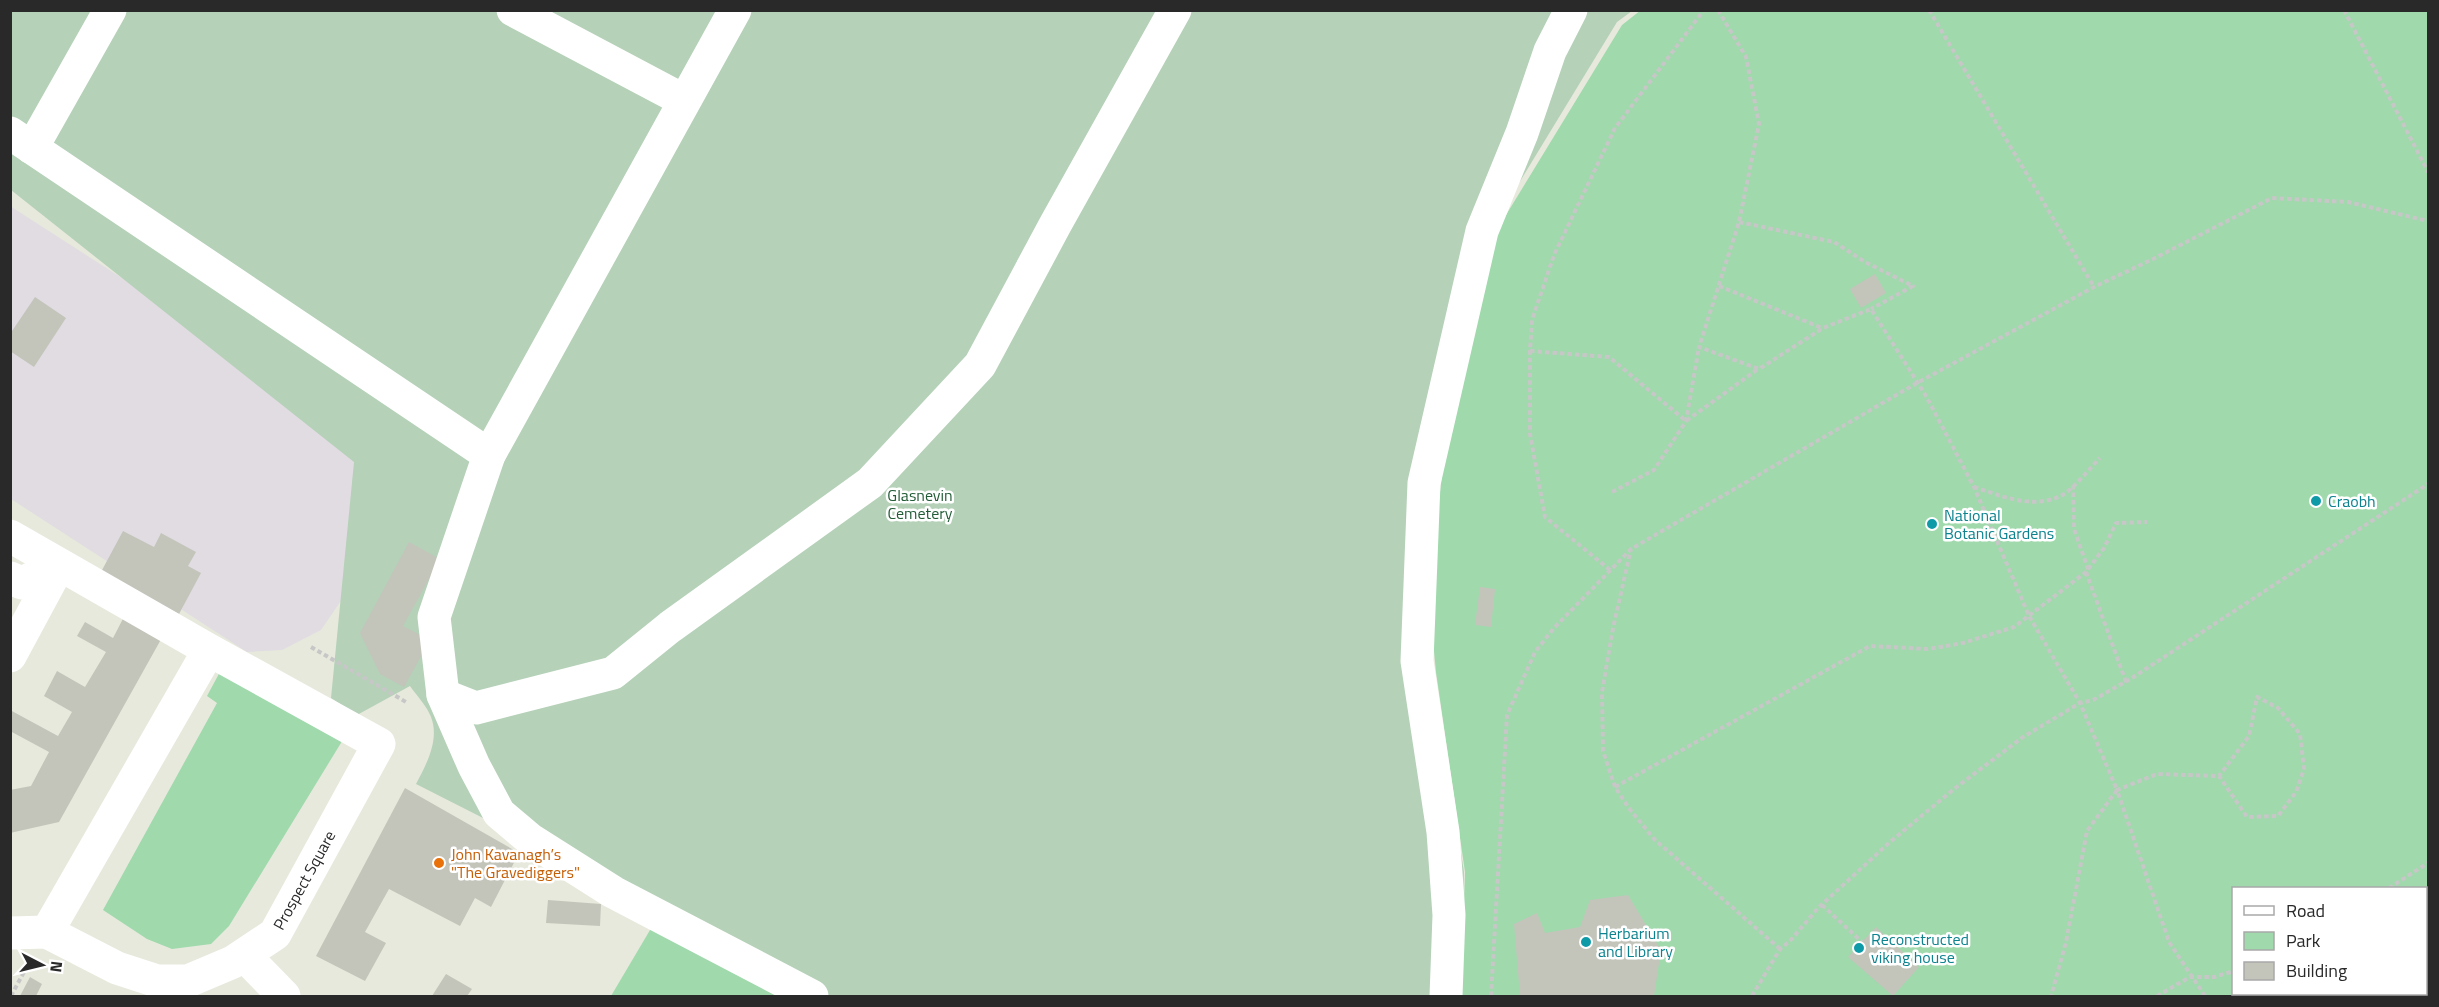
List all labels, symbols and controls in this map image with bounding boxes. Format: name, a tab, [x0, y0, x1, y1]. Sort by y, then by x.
park label: Glasnevin Cemetery	[887, 483, 953, 525]
place label: Craobh	[2328, 489, 2376, 513]
marker: Craobh	[2309, 494, 2323, 508]
place label: National Botanic Gardens	[1944, 503, 2054, 545]
marker: National Botanic Gardens	[1925, 517, 1939, 531]
street label: Prospect Square	[267, 826, 341, 934]
place label: John Kavanagh’s "The Gravediggers"	[451, 842, 580, 884]
marker: John Kavanagh’s "The Gravediggers"	[432, 856, 446, 870]
legend	[2232, 887, 2427, 995]
text: Road	[2286, 897, 2325, 924]
place label: Herbarium and Library	[1598, 921, 1673, 963]
place label: Reconstructed viking house	[1871, 927, 1969, 969]
text: Park	[2286, 927, 2321, 954]
north arrow	[12, 935, 72, 995]
marker: Herbarium and Library	[1579, 935, 1593, 949]
marker: Reconstructed viking house	[1852, 941, 1866, 955]
text: Building	[2286, 957, 2347, 984]
text: N	[44, 960, 69, 974]

